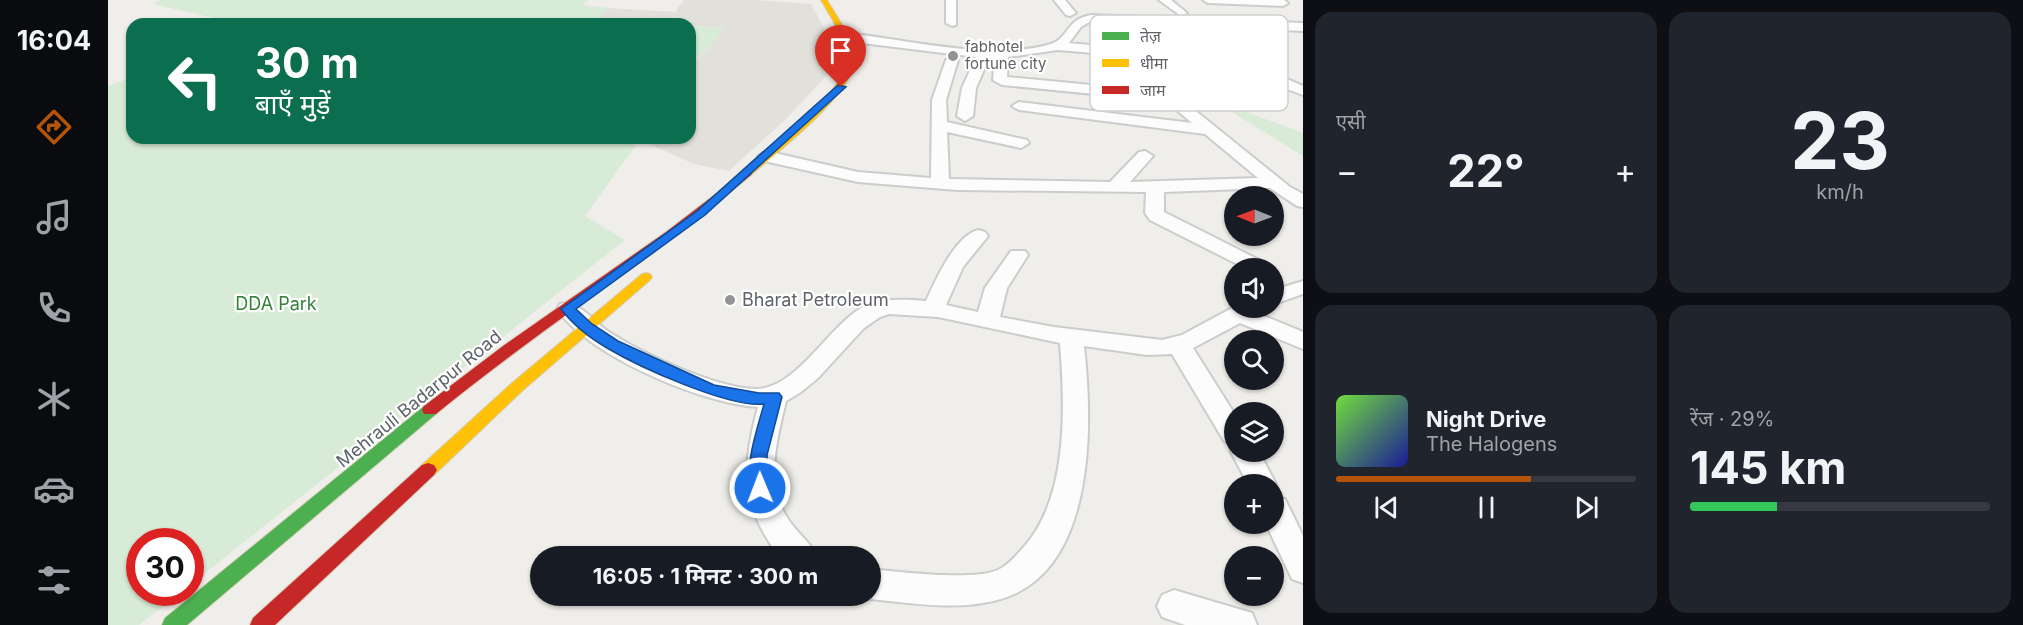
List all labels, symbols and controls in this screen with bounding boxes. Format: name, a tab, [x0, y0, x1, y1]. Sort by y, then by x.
legend	[1090, 15, 1288, 111]
text: 16:04	[17, 24, 91, 57]
pin	[815, 25, 866, 87]
text: तेज़	[1140, 26, 1162, 46]
icon: arrive	[824, 34, 857, 67]
text: 30 m	[255, 37, 359, 88]
place label: fabhotel fortune city	[965, 37, 1047, 73]
icon: left	[156, 42, 234, 120]
marker: fabhotel fortune city	[946, 49, 960, 63]
text: धीमा	[1140, 53, 1169, 73]
text: जाम	[1140, 80, 1166, 100]
text: बाएँ मुड़ें	[255, 88, 331, 121]
text: 23	[1790, 93, 1890, 188]
icon: directions	[33, 106, 75, 148]
text: एसी	[1336, 110, 1366, 134]
text: 22°	[1447, 143, 1525, 198]
text: −	[1336, 151, 1358, 191]
text: +	[1614, 151, 1636, 191]
text: km/h	[1816, 180, 1864, 204]
north arrow	[1224, 186, 1284, 246]
map controls	[1224, 186, 1284, 606]
icon: music	[33, 196, 75, 238]
button: sound	[1224, 258, 1284, 318]
icon: phone	[33, 287, 75, 329]
place label: Bharat Petroleum	[742, 289, 889, 310]
park label: DDA Park	[235, 293, 317, 314]
marker: Bharat Petroleum	[723, 293, 737, 307]
street label: Mehrauli Badarpur Road	[332, 326, 505, 471]
button: search	[1224, 330, 1284, 390]
icon: climate	[33, 378, 75, 420]
button: layers	[1224, 402, 1284, 462]
text: Night Drive	[1426, 406, 1546, 432]
text: रेंज · 29%	[1690, 407, 1774, 431]
text: The Halogens	[1426, 432, 1557, 456]
text: 145 km	[1690, 440, 1846, 495]
position arrow	[728, 456, 792, 520]
icon: car	[33, 468, 75, 510]
button: +	[1224, 474, 1284, 534]
icon: previous	[1370, 491, 1403, 524]
icon: pause	[1470, 491, 1503, 524]
icon: next	[1570, 491, 1603, 524]
speed limit sign: 30	[126, 528, 204, 606]
button: −	[1224, 546, 1284, 606]
icon: filters	[33, 559, 75, 601]
text: 16:05 · 1 मिनट · 300 m	[593, 563, 818, 589]

